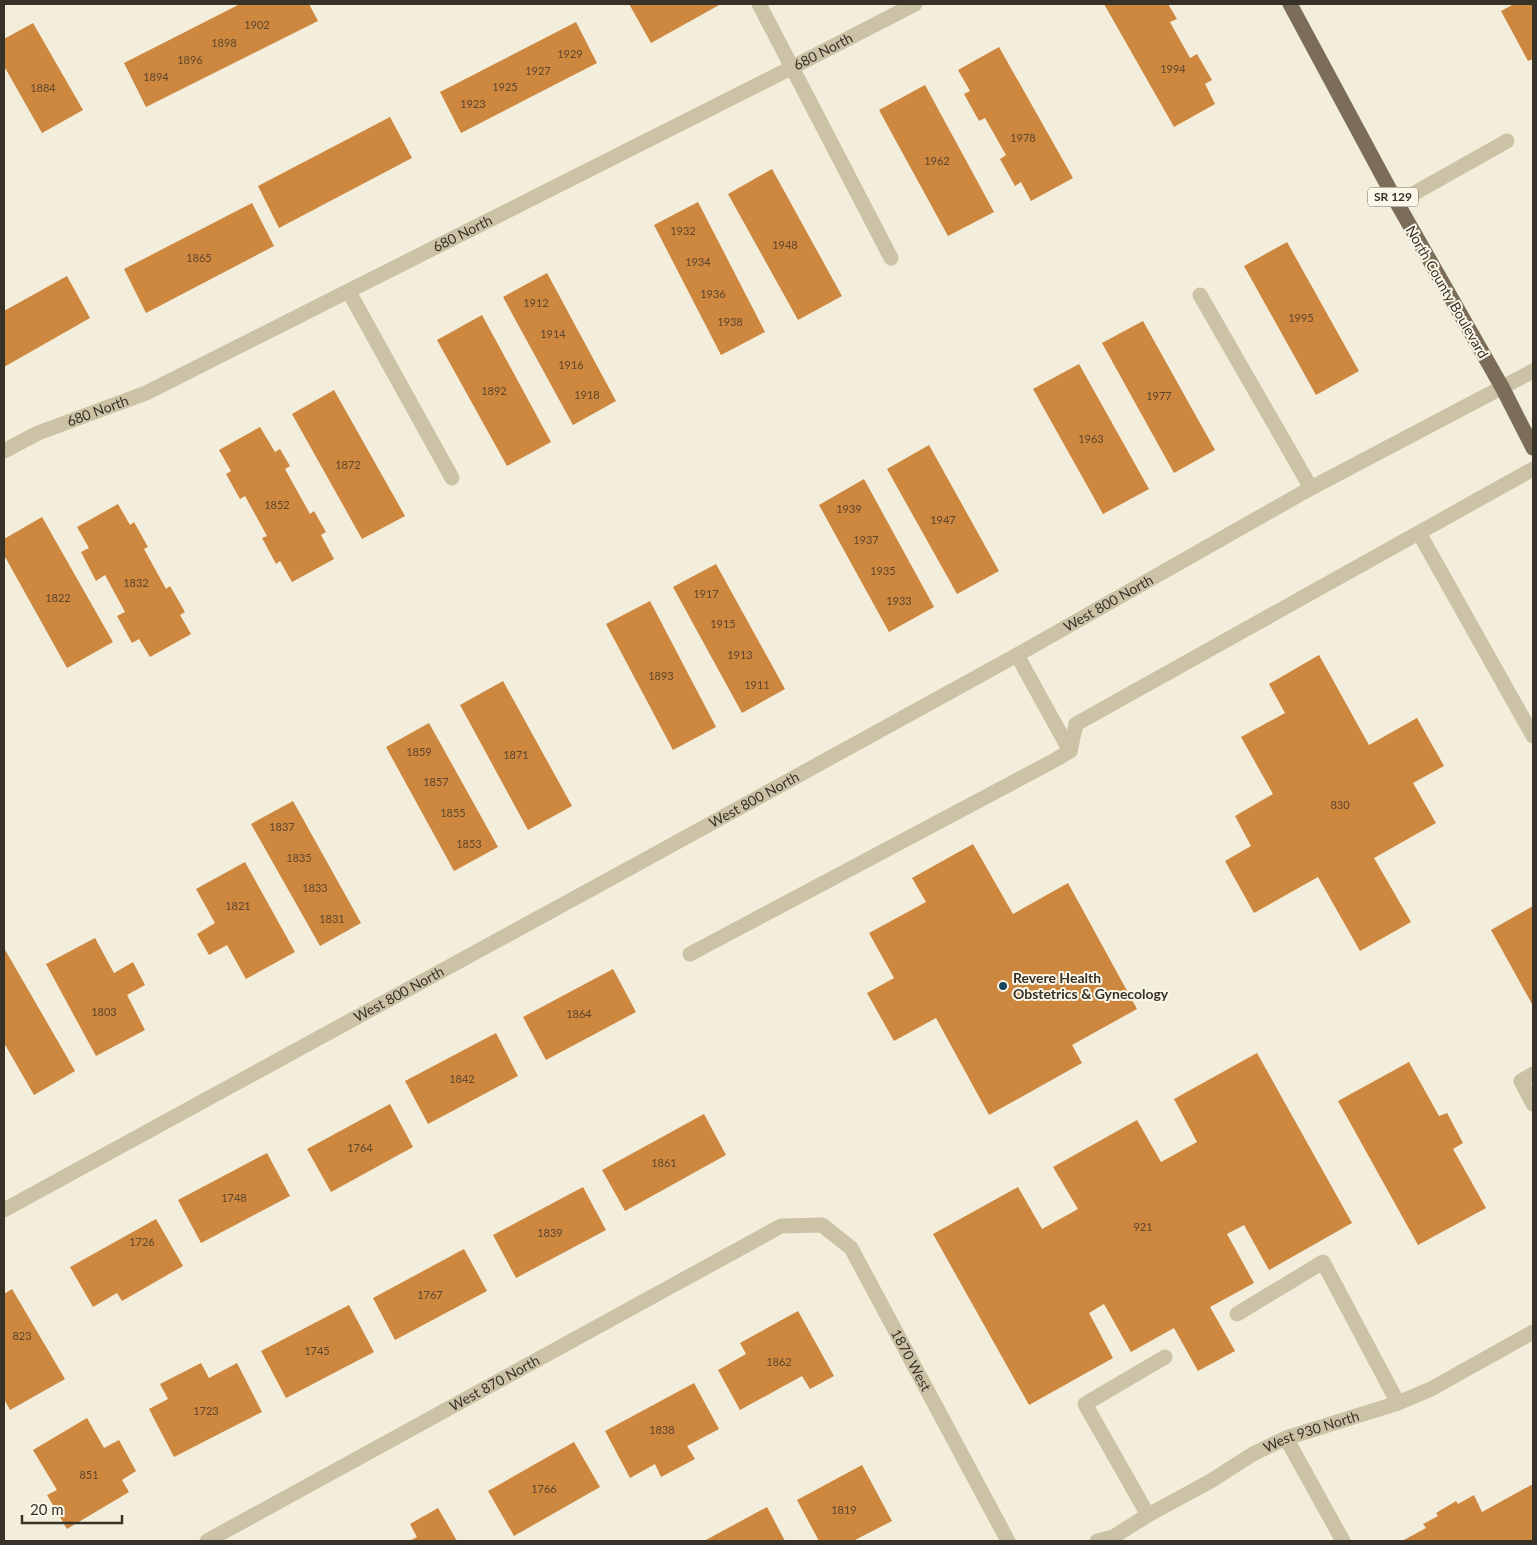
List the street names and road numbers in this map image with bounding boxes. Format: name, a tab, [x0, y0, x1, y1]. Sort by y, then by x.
street label: 680 North	[790, 29, 855, 73]
road number: SR 129	[1368, 188, 1418, 206]
street label: 680 North	[430, 211, 495, 255]
street label: North County Boulevard	[1403, 223, 1492, 361]
street label: 680 North	[64, 391, 131, 430]
street label: West 800 North	[1060, 571, 1156, 635]
street label: West 800 North	[706, 768, 802, 831]
street label: West 800 North	[351, 962, 447, 1025]
street label: 1870 West	[888, 1326, 935, 1394]
street label: West 870 North	[446, 1351, 542, 1414]
street label: West 930 North	[1260, 1407, 1361, 1456]

